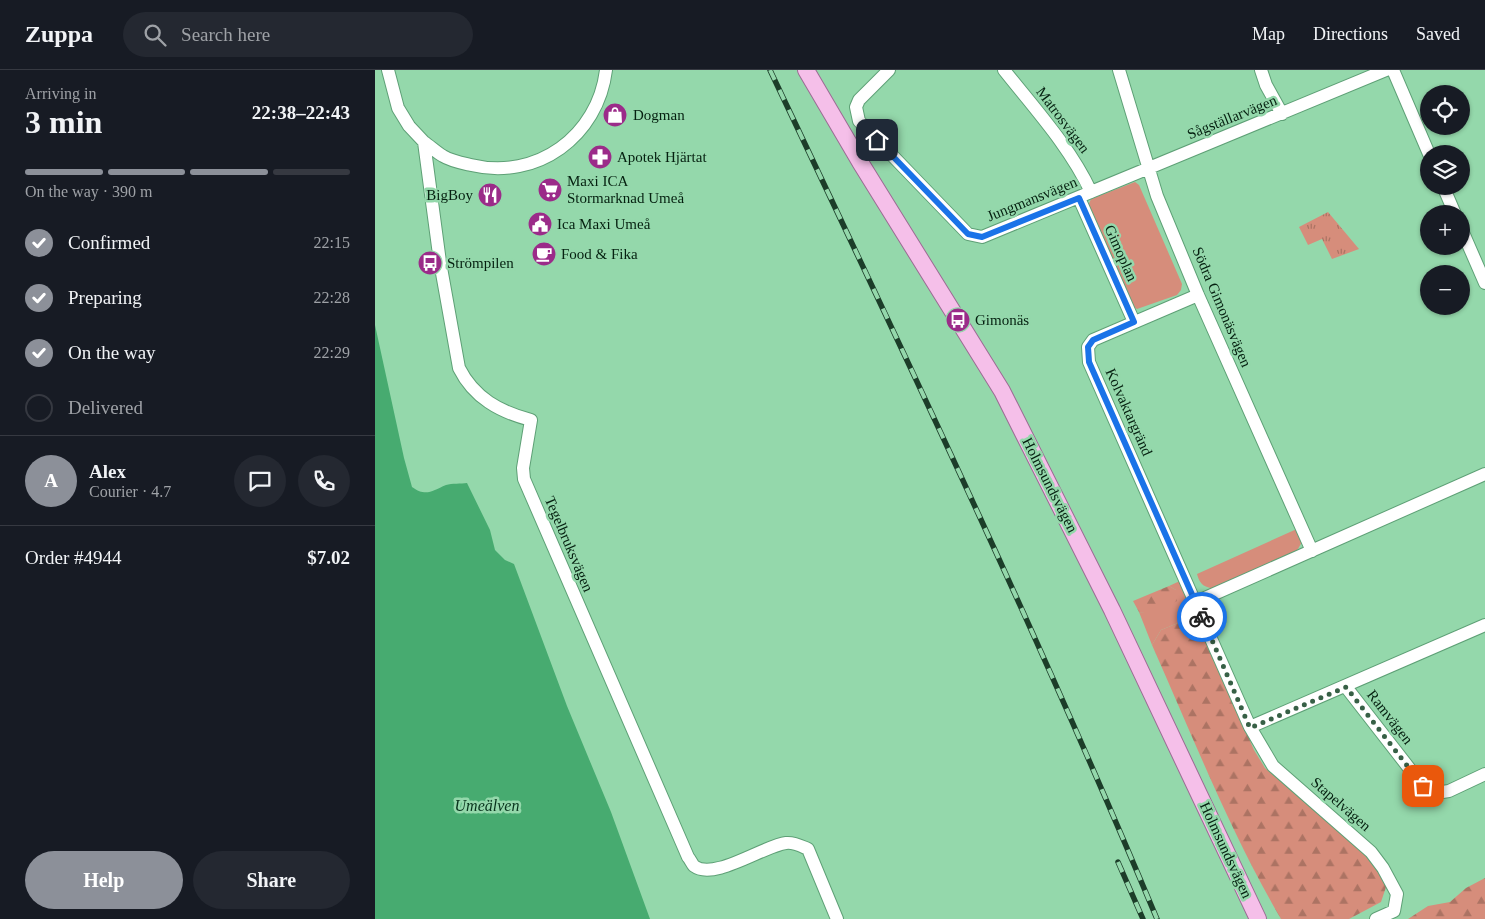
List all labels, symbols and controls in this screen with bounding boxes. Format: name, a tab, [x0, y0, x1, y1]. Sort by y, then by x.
search box	[123, 12, 473, 57]
text: Zuppa	[25, 21, 93, 47]
icon: search	[141, 21, 169, 49]
text: Search here	[181, 24, 270, 45]
text: Map	[1252, 24, 1285, 44]
text: Directions	[1313, 24, 1388, 44]
text: Saved	[1416, 24, 1460, 44]
street label: Matrosvägen	[1033, 84, 1093, 156]
text: Arriving in	[25, 85, 97, 102]
map controls	[1420, 85, 1470, 315]
button: locate	[1420, 85, 1470, 135]
street label: Sågställarvägen	[1185, 92, 1279, 142]
text: 22:38–22:43	[252, 102, 350, 123]
shop icon: Dogman	[602, 102, 628, 128]
text: 3 min	[25, 104, 102, 140]
place label: Dogman	[633, 107, 685, 123]
pin	[856, 119, 898, 161]
icon: home	[863, 126, 891, 154]
pharmacy icon: Apotek Hjärtat	[587, 144, 613, 170]
button: layers	[1420, 145, 1470, 195]
place label: Apotek Hjärtat	[617, 149, 707, 165]
place label: Maxi ICA Stormarknad Umeå	[567, 173, 684, 206]
street label: Jungmansvägen	[985, 173, 1080, 224]
supermarket icon: Maxi ICA Stormarknad Umeå	[537, 177, 563, 203]
restaurant icon: BigBoy	[477, 182, 503, 208]
text: On the way · 390 m	[25, 183, 153, 200]
place label: BigBoy	[426, 187, 473, 203]
button: +	[1420, 205, 1470, 255]
public building icon: Ica Maxi Umeå	[527, 211, 553, 237]
place label: Ica Maxi Umeå	[557, 216, 651, 232]
street label: Gimoplan	[1101, 222, 1141, 284]
icon: check	[25, 229, 53, 257]
text: Confirmed	[68, 232, 150, 253]
text: 22:15	[314, 234, 350, 251]
cafe icon: Food & Fika	[531, 241, 557, 267]
street label: Södra Gimonäsvägen	[1189, 245, 1255, 370]
place label: Food & Fika	[561, 246, 638, 262]
bus stop icon: Strömpilen	[417, 250, 443, 276]
place label: Strömpilen	[447, 255, 514, 271]
button: −	[1420, 265, 1470, 315]
icon: check	[25, 284, 53, 312]
text: Preparing	[68, 287, 142, 308]
text: 22:28	[314, 289, 350, 306]
bus stop icon: Gimonäs	[945, 307, 971, 333]
place label: Gimonäs	[975, 312, 1029, 328]
icon: check	[25, 339, 53, 367]
text: On the way	[68, 342, 156, 363]
text: 22:29	[314, 344, 350, 361]
street label: Kolvaktargränd	[1103, 366, 1156, 459]
text: Delivered	[68, 397, 143, 418]
street label: Holmsundsvägen	[1019, 435, 1081, 535]
button: chat	[234, 455, 286, 507]
button: phone	[298, 455, 350, 507]
text: Alex	[89, 461, 126, 482]
text: A	[44, 470, 58, 491]
text: Courier · 4.7	[89, 483, 171, 500]
street label: Tegelbruksvägen	[542, 494, 597, 595]
text: Order #4944	[25, 547, 122, 568]
text: $7.02	[307, 547, 350, 568]
courier	[1177, 592, 1227, 642]
icon: bike	[1188, 603, 1216, 631]
street label: Ramvägen	[1364, 687, 1416, 748]
pin	[1402, 765, 1444, 807]
icon: bag	[1409, 772, 1437, 800]
street label: Stapelvägen	[1308, 774, 1374, 834]
water label: Umeälven	[455, 797, 519, 814]
street label: Holmsundsvägen	[1197, 799, 1255, 901]
button: Help	[25, 851, 183, 909]
button: Share	[193, 851, 350, 909]

